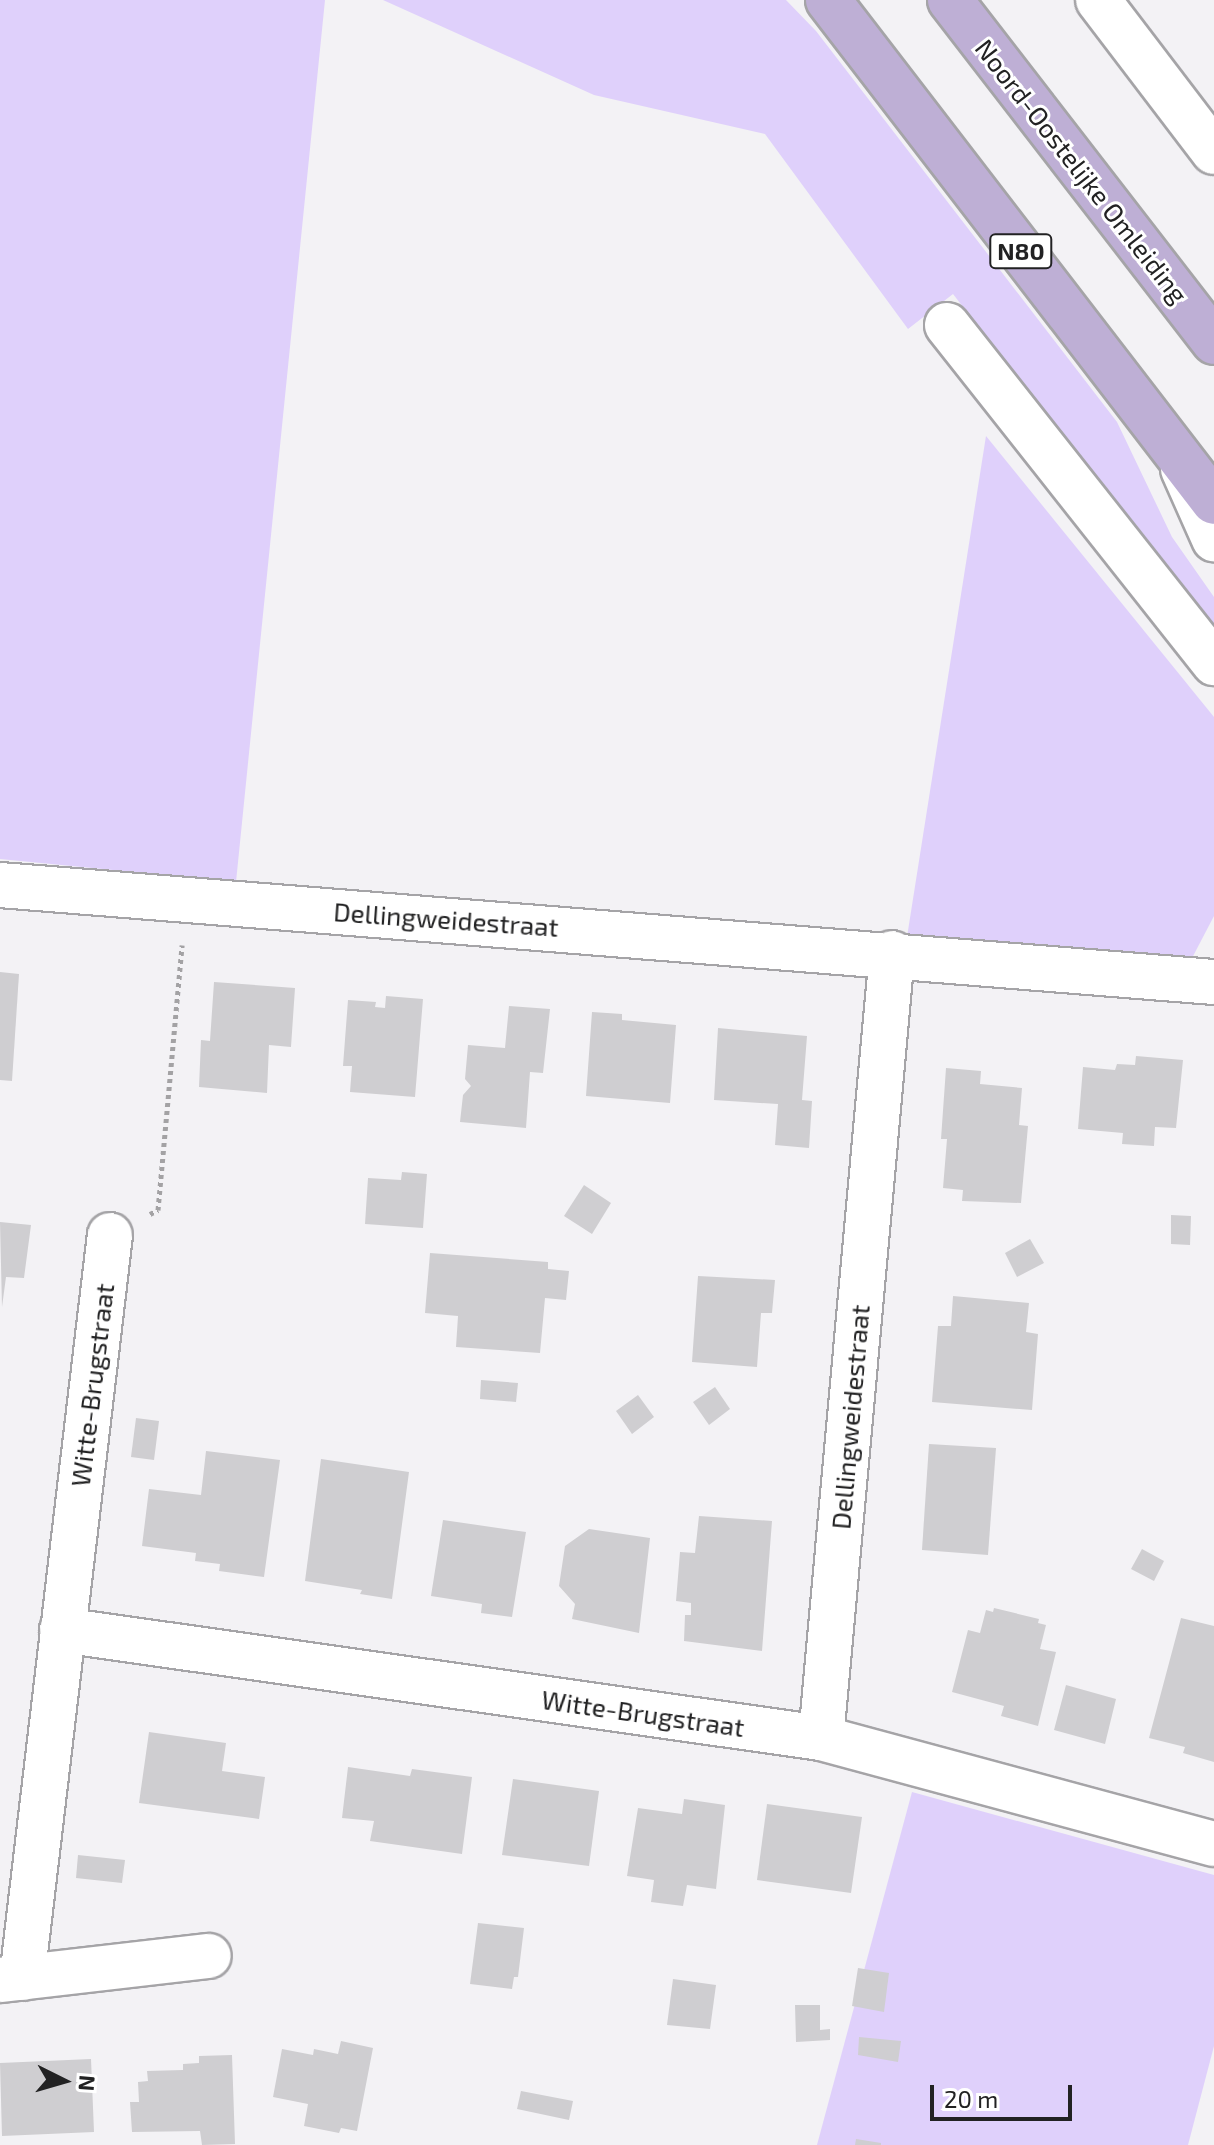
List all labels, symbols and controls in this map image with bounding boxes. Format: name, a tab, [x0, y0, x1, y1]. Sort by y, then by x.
street label: Noord-Oostelijke Omleiding	[969, 33, 1195, 309]
road number: N80	[989, 231, 1053, 271]
street label: Dellingweidestraat	[333, 896, 559, 942]
street label: Witte-Brugstraat	[64, 1282, 120, 1488]
street label: Dellingweidestraat	[825, 1303, 875, 1531]
street label: Witte-Brugstraat	[540, 1683, 746, 1743]
north arrow	[24, 2041, 104, 2121]
scale bar	[934, 2069, 1076, 2119]
text: N	[74, 2074, 102, 2092]
text: 20 m	[944, 2084, 998, 2113]

